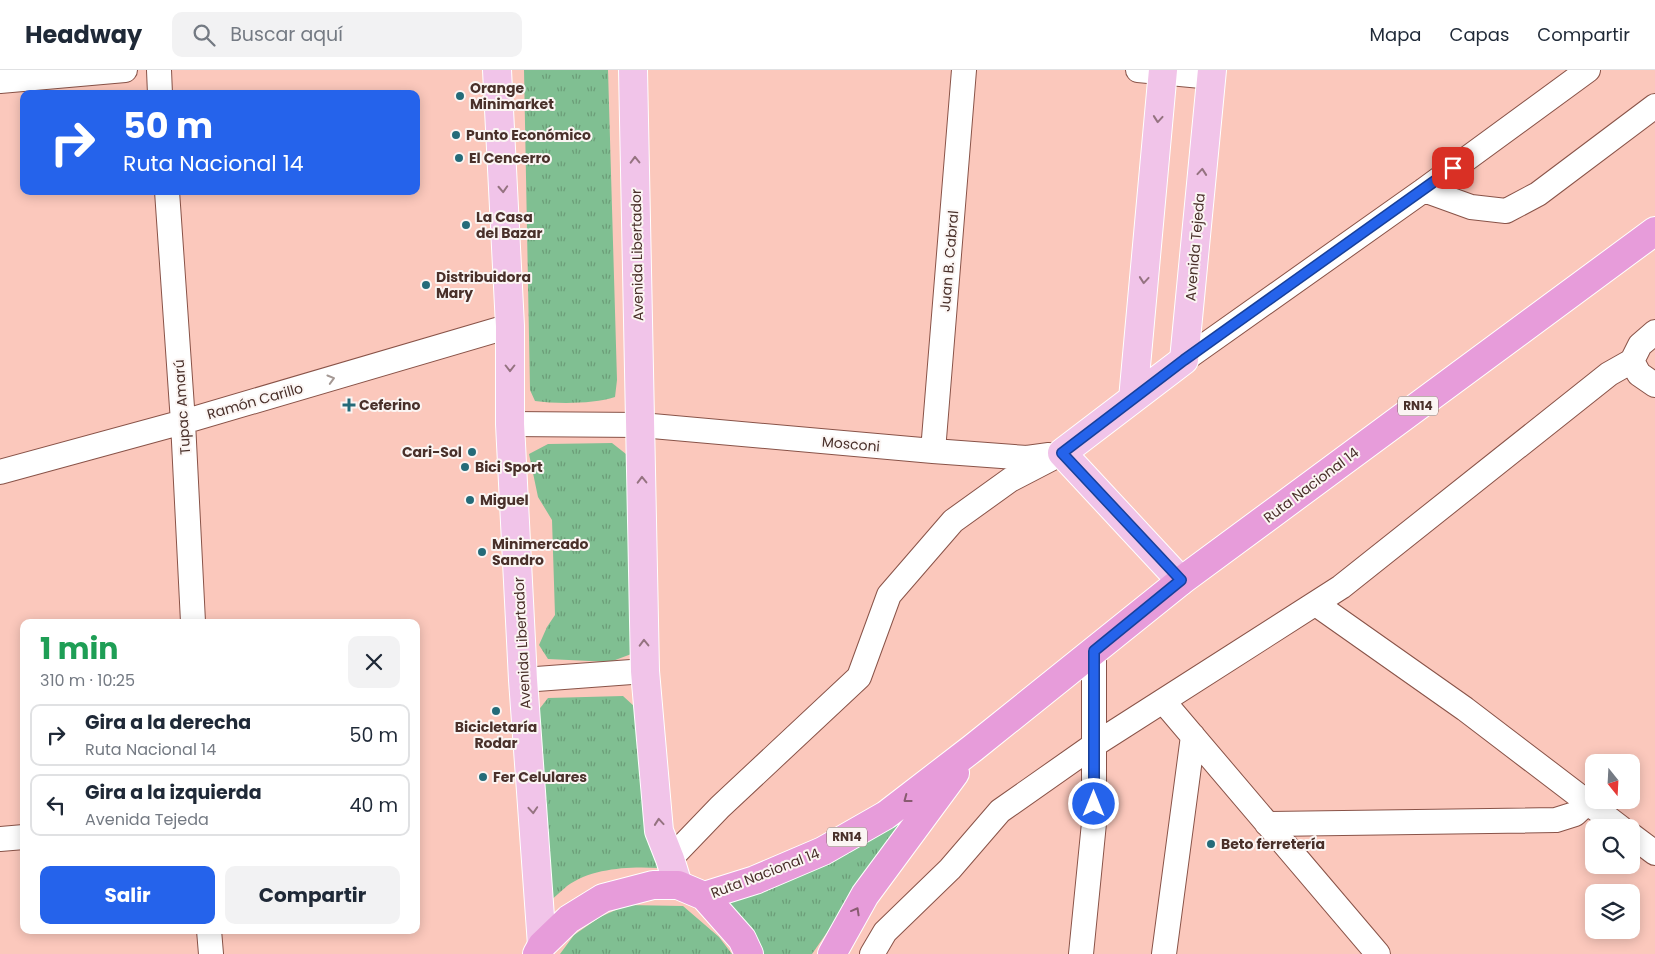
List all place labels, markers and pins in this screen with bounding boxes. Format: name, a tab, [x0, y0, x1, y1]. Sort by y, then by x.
place label: Orange Minimarket	[470, 78, 554, 114]
marker: Orange Minimarket	[454, 90, 466, 102]
place label: Punto Económico	[466, 125, 591, 145]
marker: Punto Económico	[450, 129, 462, 141]
pin	[1432, 147, 1474, 189]
place label: El Cencerro	[469, 148, 550, 168]
marker: El Cencerro	[453, 152, 465, 164]
place label: La Casa del Bazar	[476, 207, 542, 243]
marker: La Casa del Bazar	[460, 219, 472, 231]
place label: Distribuidora Mary	[436, 267, 531, 303]
marker: Distribuidora Mary	[420, 279, 432, 291]
place label: Ceferino	[359, 395, 421, 415]
marker: Ceferino	[343, 399, 355, 411]
place label: Cari-Sol	[402, 442, 462, 462]
marker: Cari-Sol	[466, 446, 478, 458]
place label: Bici Sport	[475, 457, 543, 477]
marker: Bici Sport	[459, 461, 471, 473]
place label: Miguel	[480, 490, 529, 510]
marker: Miguel	[464, 494, 476, 506]
place label: Minimercado Sandro	[492, 534, 588, 570]
marker: Minimercado Sandro	[476, 546, 488, 558]
marker: Bicicletaría Rodar	[490, 705, 502, 717]
place label: Bicicletaría Rodar	[455, 717, 537, 753]
place label: Fer Celulares	[493, 767, 587, 787]
marker: Fer Celulares	[477, 771, 489, 783]
place label: Beto ferretería	[1221, 834, 1325, 854]
marker: Beto ferretería	[1205, 838, 1217, 850]

